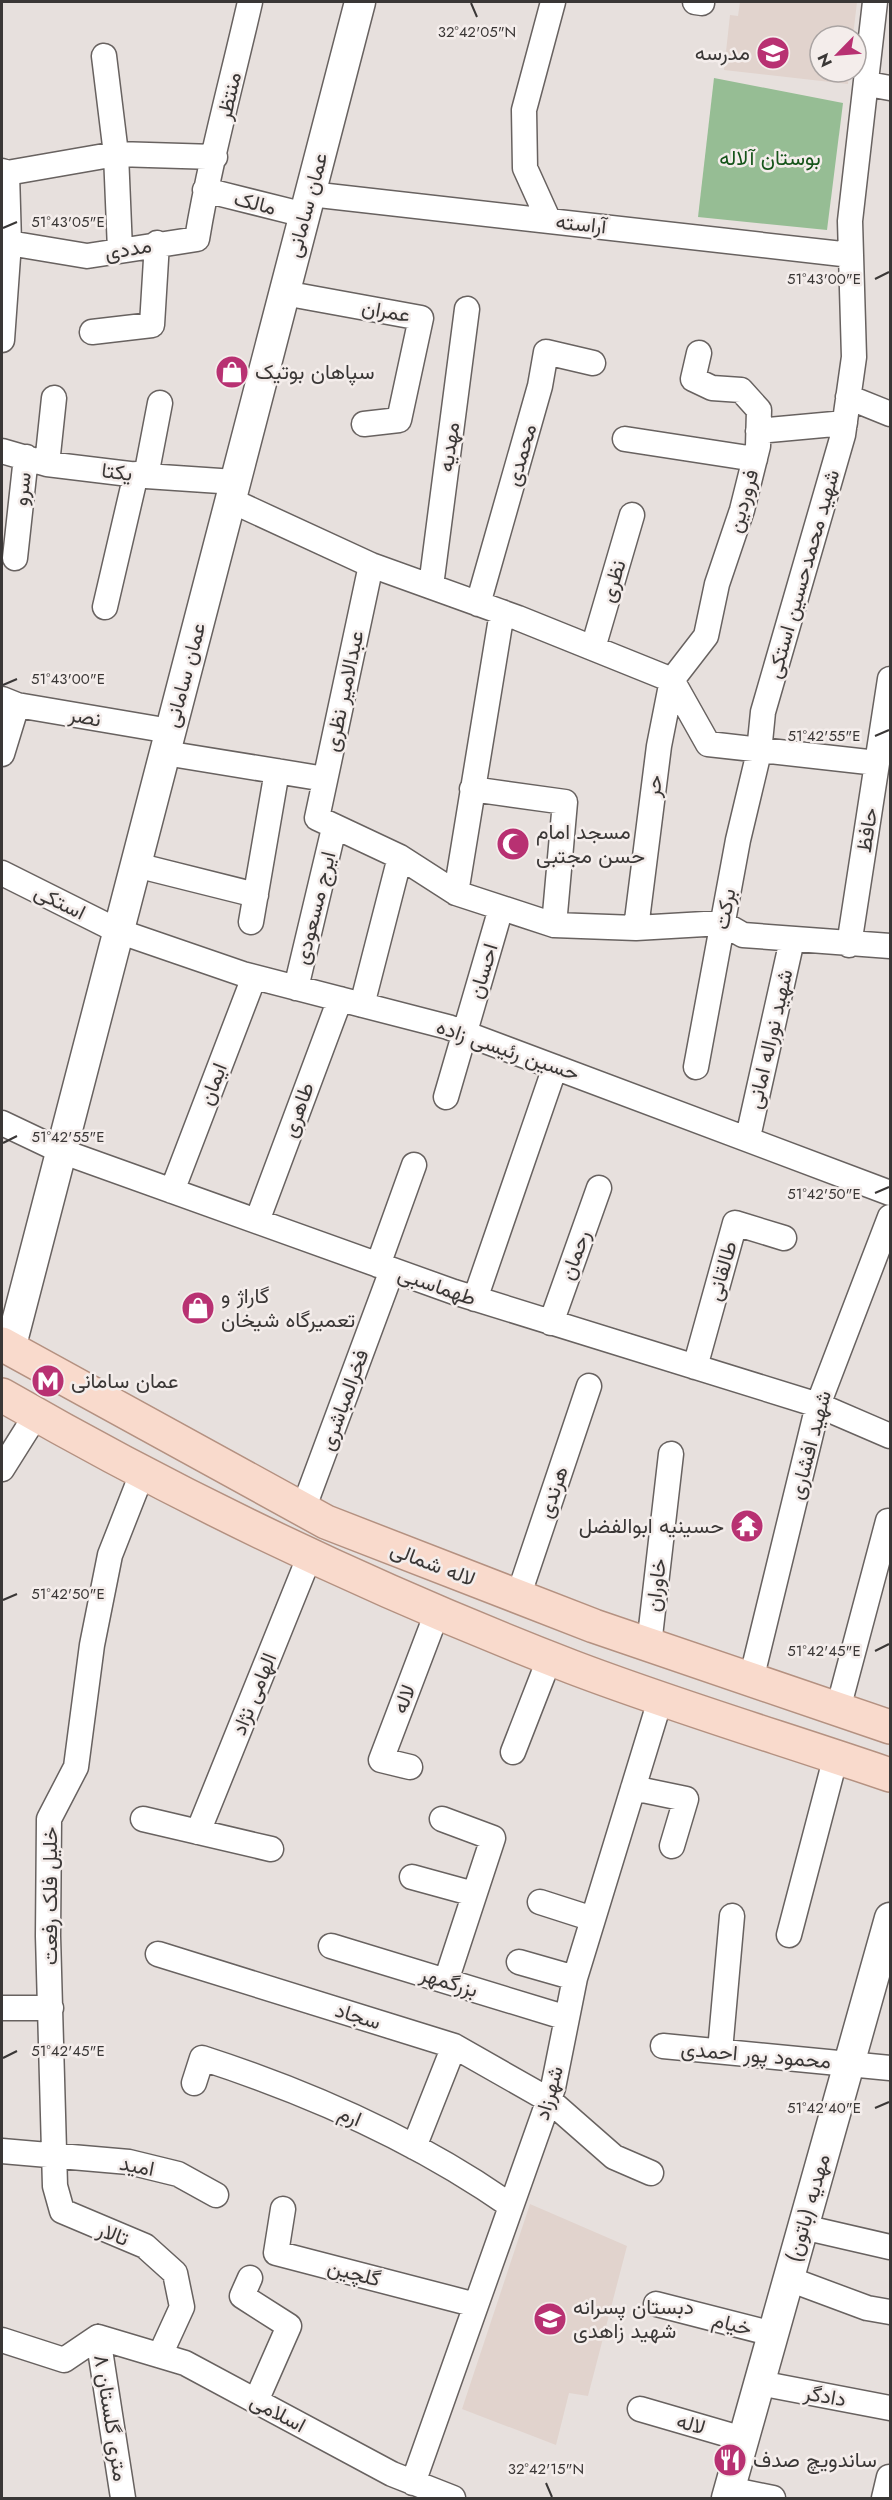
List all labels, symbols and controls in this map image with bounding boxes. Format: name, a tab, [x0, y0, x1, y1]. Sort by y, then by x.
text: 32°42'05"N	[438, 21, 516, 43]
north arrow	[808, 24, 868, 84]
school or university icon: مدرسه	[755, 35, 791, 71]
place label: مدرسه	[695, 38, 750, 68]
text: N	[812, 50, 838, 71]
street label: منتظر	[209, 69, 249, 124]
park label: بوستان آلاله	[719, 143, 821, 173]
street label: عمان سامانی	[279, 149, 335, 261]
street label: مالک	[231, 183, 279, 223]
street label: آراسته	[554, 206, 610, 242]
text: 51°43'05"E	[31, 211, 105, 233]
street label: مددی	[102, 230, 154, 268]
text: 51°43'00"E	[787, 268, 861, 290]
street label: عمران	[359, 292, 413, 330]
shop icon: سپاهان بوتیک	[214, 354, 250, 390]
place label: سپاهان بوتیک	[255, 357, 375, 387]
street label: مهدیه	[431, 420, 467, 474]
street label: محمدی	[498, 420, 544, 490]
street label: یکتا	[100, 455, 134, 489]
street label: فروردین	[720, 466, 766, 536]
street label: شهید محمدحسین استکی	[759, 466, 847, 682]
street label: سرو	[5, 470, 39, 508]
street label: نظری	[592, 556, 634, 606]
street label: عمان سامانی	[157, 619, 213, 731]
street label: عبدالامیر نظری	[317, 628, 371, 754]
text: 51°43'00"E	[31, 668, 105, 690]
street label: نصر	[66, 699, 103, 735]
text: 51°42'55"E	[787, 725, 861, 747]
street label: حر	[638, 773, 670, 800]
street label: حافظ	[849, 805, 885, 855]
place label: مسجد امام حسن مجتبی	[536, 817, 645, 871]
mosque icon: مسجد امام حسن مجتبی	[495, 826, 531, 862]
street label: ایرج مسعودی	[286, 848, 344, 968]
street label: استکی	[29, 877, 91, 927]
street label: برکت	[707, 886, 743, 932]
street label: احسان	[460, 940, 506, 1002]
street label: شهید نوراله امانی	[739, 966, 801, 1112]
street label: حسین رئیسی زاده	[432, 1011, 584, 1089]
street label: ایمان	[191, 1058, 235, 1110]
street label: طاهری	[274, 1078, 322, 1142]
text: 51°42'55"E	[31, 1126, 105, 1148]
text: 51°42'50"E	[787, 1183, 861, 1205]
street label: رحمان	[552, 1226, 598, 1284]
street label: طالقانی	[699, 1238, 745, 1304]
street label: طهماسبی	[394, 1259, 480, 1313]
place label: گاراژ و تعمیرگاه شیخان	[221, 1281, 355, 1335]
shop icon: گاراژ و تعمیرگاه شیخان	[180, 1290, 216, 1326]
street label: فخرالمباشری	[312, 1345, 376, 1455]
metro station icon: عمان سامانی	[30, 1363, 66, 1399]
place label: عمان سامانی	[71, 1366, 178, 1396]
street label: شهید افشاری	[781, 1387, 839, 1503]
street label: هرندی	[530, 1462, 576, 1522]
temple icon: حسینیه ابوالفضل	[729, 1508, 765, 1544]
place label: حسینیه ابوالفضل	[579, 1511, 724, 1541]
street label: لاله شمالی	[386, 1534, 480, 1594]
street label: خاوران	[638, 1557, 674, 1613]
text: 51°42'50"E	[31, 1583, 105, 1605]
text: 51°42'45"E	[787, 1640, 861, 1662]
street label: الهامی نژاد	[224, 1648, 284, 1740]
street label: لاله	[385, 1680, 423, 1718]
street label: خلیل فلک رفعت	[35, 1827, 65, 1965]
street label: بزرگمهر	[415, 1959, 482, 2005]
street label: سجاد	[331, 1995, 385, 2037]
street label: محمود پور احمدی	[680, 2033, 832, 2077]
text: 51°42'45"E	[31, 2040, 105, 2062]
street label: شهرزاد	[527, 2062, 571, 2124]
text: 51°42'40"E	[787, 2097, 861, 2119]
street label: ارم	[334, 2098, 366, 2134]
street label: امید	[117, 2148, 157, 2184]
street label: مهدیه (باتون)	[778, 2150, 838, 2266]
street label: تالار	[92, 2214, 133, 2254]
street label: گلچین	[324, 2252, 384, 2294]
place label: دبستان پسرانه شهید زاهدی	[573, 2292, 694, 2346]
school or university icon: دبستان پسرانه شهید زاهدی	[532, 2301, 568, 2337]
street label: خیام	[709, 2305, 755, 2343]
street label: ۸ متری گلستان	[86, 2352, 136, 2484]
street label: دادگر	[801, 2377, 848, 2414]
street label: اسلامی	[245, 2386, 311, 2440]
street label: لاله	[673, 2406, 709, 2442]
restaurant icon: ساندویچ صدف	[712, 2442, 748, 2478]
place label: ساندویچ صدف	[753, 2445, 877, 2475]
text: 32°42'15"N	[508, 2458, 584, 2480]

